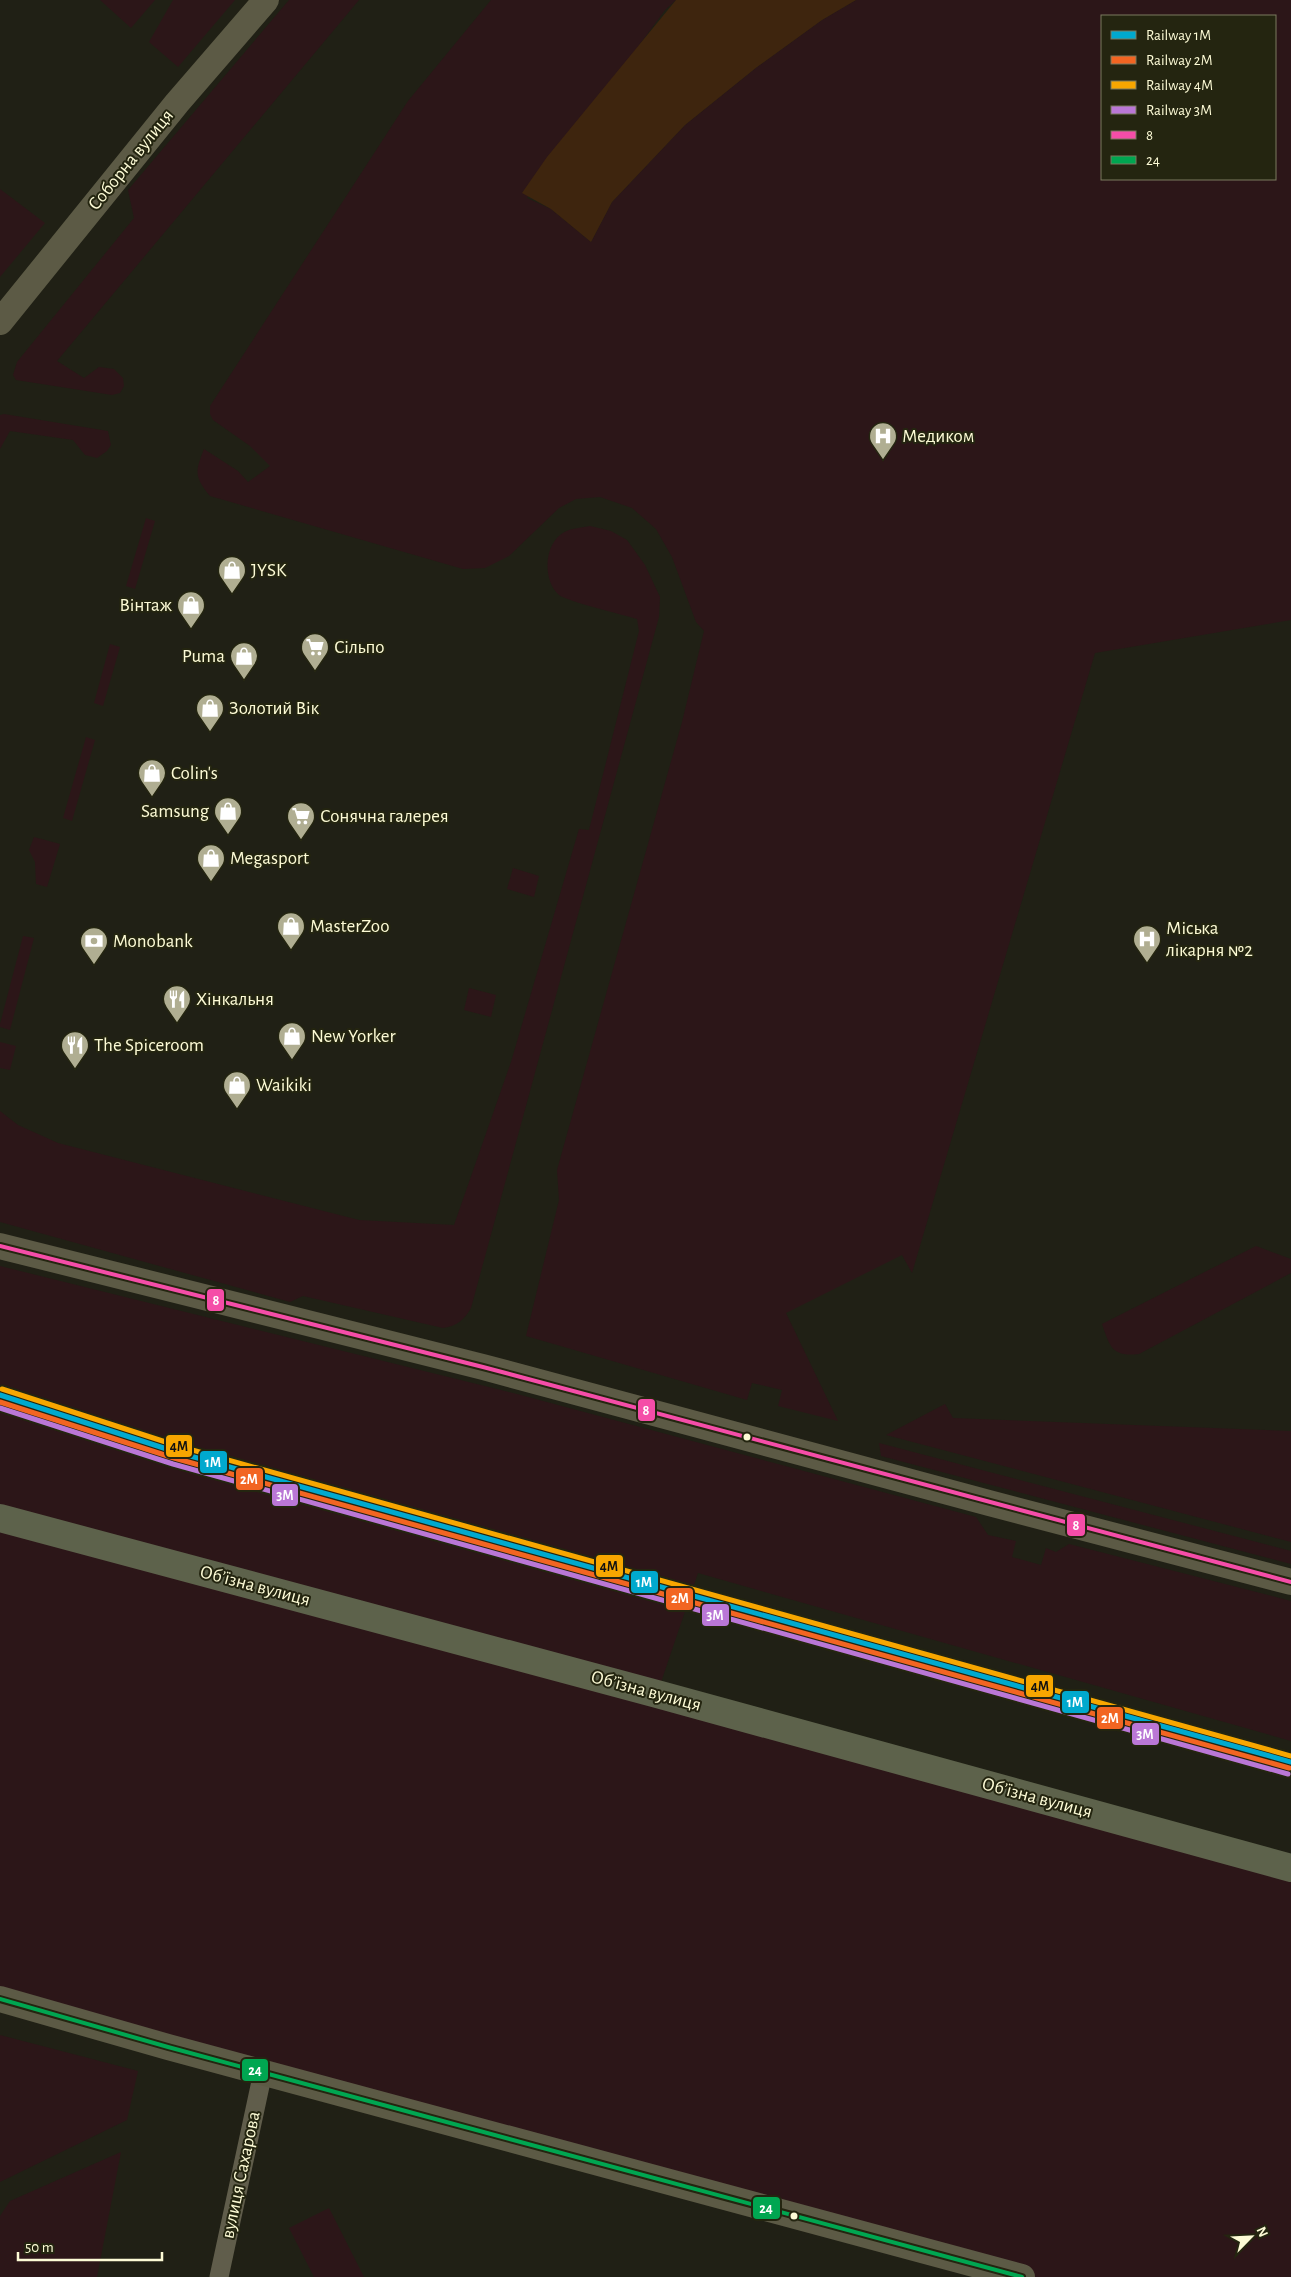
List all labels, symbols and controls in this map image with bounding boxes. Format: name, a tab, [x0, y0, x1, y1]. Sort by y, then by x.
legend	[1101, 15, 1276, 180]
text: Railway 1М	[1146, 28, 1211, 43]
text: Railway 2М	[1146, 53, 1213, 68]
text: Railway 4М	[1146, 78, 1213, 93]
text: Railway 3М	[1146, 103, 1212, 118]
street label: Соборна вулиця	[85, 106, 177, 214]
text: 8	[1146, 128, 1153, 143]
text: 24	[1146, 153, 1160, 168]
hospital icon: Медиком	[868, 421, 898, 460]
place label: Медиком	[902, 427, 974, 446]
shop icon: JYSK	[217, 555, 247, 594]
place label: JYSK	[251, 561, 287, 580]
shop icon: Вінтаж	[176, 590, 206, 629]
place label: Вінтаж	[119, 596, 173, 615]
supermarket icon: Сільпо	[300, 632, 330, 671]
place label: Сільпо	[334, 638, 385, 657]
shop icon: Puma	[229, 641, 259, 680]
place label: Puma	[182, 647, 225, 666]
shop icon: Золотий Вік	[195, 693, 225, 732]
place label: Золотий Вік	[229, 699, 320, 718]
shop icon: Colin's	[137, 758, 167, 797]
place label: Colin's	[171, 764, 218, 783]
shop icon: Samsung	[213, 796, 243, 835]
supermarket icon: Сонячна галерея	[286, 801, 316, 840]
place label: Samsung	[141, 802, 210, 821]
place label: Сонячна галерея	[320, 807, 449, 826]
shop icon: Megasport	[196, 843, 226, 882]
place label: Megasport	[230, 849, 309, 868]
shop icon: MasterZoo	[276, 911, 306, 950]
place label: MasterZoo	[310, 917, 389, 936]
place label: Міська лікарня №2	[1166, 919, 1253, 960]
hospital icon: Міська лікарня №2	[1132, 924, 1162, 963]
bank icon: Monobank	[79, 926, 109, 965]
place label: Monobank	[113, 932, 193, 951]
restaurant icon: Хінкальня	[162, 984, 192, 1023]
place label: Хінкальня	[196, 990, 274, 1009]
shop icon: New Yorker	[277, 1021, 307, 1060]
place label: New Yorker	[311, 1027, 396, 1046]
restaurant icon: The Spiceroom	[60, 1030, 90, 1069]
place label: The Spiceroom	[94, 1036, 204, 1055]
shop icon: Waikiki	[222, 1070, 252, 1109]
place label: Waikiki	[256, 1076, 312, 1095]
line badge: 8	[206, 1288, 225, 1312]
text: 8	[213, 1294, 220, 1308]
line badge: 8	[637, 1398, 656, 1422]
text: 8	[643, 1404, 650, 1418]
unlabelled marker	[742, 1432, 752, 1442]
line badge: 4М	[165, 1434, 193, 1458]
text: 4М	[170, 1440, 188, 1454]
line badge: 1М	[199, 1450, 228, 1474]
text: 1М	[205, 1456, 221, 1470]
line badge: 2М	[235, 1467, 264, 1491]
text: 2М	[240, 1473, 258, 1487]
line badge: 3М	[271, 1483, 299, 1507]
text: 3М	[276, 1489, 294, 1503]
line badge: 8	[1066, 1513, 1086, 1537]
text: 8	[1073, 1519, 1080, 1533]
line badge: 4М	[595, 1554, 624, 1578]
text: 4М	[600, 1560, 618, 1574]
street label: Обʼїзна вулиця	[198, 1562, 312, 1610]
line badge: 1М	[630, 1570, 659, 1594]
text: 1М	[636, 1576, 652, 1590]
line badge: 2М	[665, 1587, 694, 1611]
text: 2М	[671, 1592, 689, 1606]
line badge: 3М	[701, 1603, 730, 1627]
text: 3М	[706, 1609, 724, 1623]
street label: Обʼїзна вулиця	[589, 1667, 703, 1715]
line badge: 4М	[1025, 1674, 1054, 1698]
text: 4М	[1031, 1680, 1049, 1694]
line badge: 1М	[1061, 1690, 1090, 1714]
text: 1М	[1067, 1696, 1083, 1710]
line badge: 2М	[1096, 1706, 1124, 1730]
text: 2М	[1101, 1712, 1119, 1726]
line badge: 3М	[1131, 1722, 1160, 1746]
text: 3М	[1136, 1728, 1154, 1742]
street label: Обʼїзна вулиця	[980, 1774, 1094, 1822]
line badge: 24	[241, 2058, 269, 2082]
text: 24	[248, 2064, 262, 2078]
street label: вулиця Сахарова	[218, 2109, 264, 2240]
line badge: 24	[752, 2196, 781, 2220]
text: 24	[759, 2202, 773, 2216]
unlabelled marker	[789, 2211, 799, 2221]
north arrow	[1226, 2212, 1276, 2262]
text: N	[1254, 2225, 1270, 2239]
scale bar	[18, 2230, 161, 2262]
text: 50 m	[25, 2240, 54, 2255]

